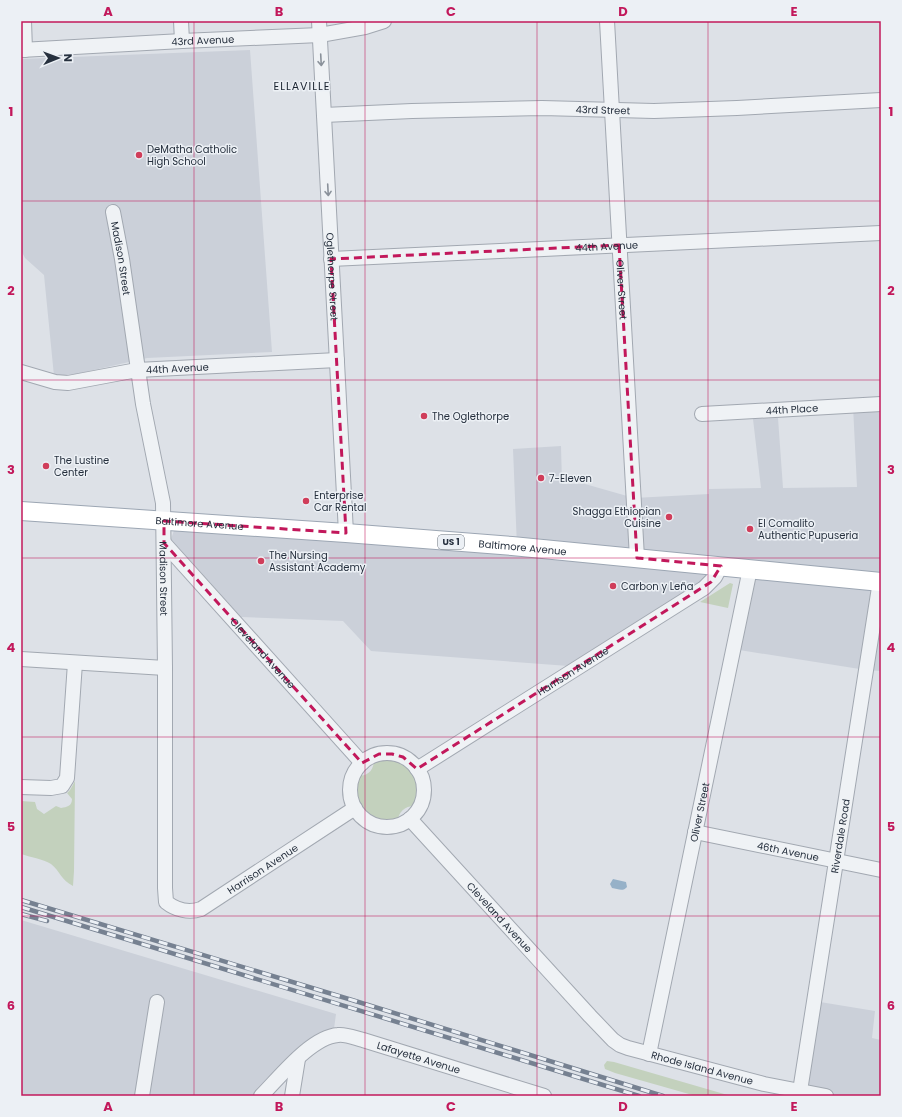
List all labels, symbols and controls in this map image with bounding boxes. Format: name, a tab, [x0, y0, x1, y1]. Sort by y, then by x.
text: A	[103, 2, 113, 21]
text: B	[275, 2, 284, 21]
text: C	[446, 2, 456, 21]
text: D	[618, 2, 628, 21]
text: E	[790, 2, 798, 21]
street label: 43rd Avenue	[171, 32, 235, 50]
north arrow	[38, 38, 78, 78]
one-way arrow	[318, 53, 325, 66]
text: N	[60, 54, 76, 62]
district label: ELLAVILLE	[274, 78, 330, 94]
text: 1	[9, 102, 13, 121]
street label: 43rd Street	[575, 102, 631, 118]
text: 1	[889, 102, 893, 121]
place label: DeMatha Catholic High School	[147, 142, 237, 169]
marker: DeMatha Catholic High School	[134, 150, 144, 160]
one-way arrow	[324, 183, 332, 196]
street label: Madison Street	[107, 220, 134, 297]
street label: Oglethorpe Street	[322, 232, 342, 322]
street label: 44th Avenue	[575, 237, 638, 255]
street label: Oliver Street	[612, 259, 631, 321]
text: 2	[7, 281, 15, 300]
text: 2	[887, 281, 895, 300]
street label: 44th Avenue	[145, 359, 209, 378]
street label: 44th Place	[765, 401, 819, 418]
place label: The Oglethorpe	[432, 409, 509, 424]
marker: The Oglethorpe	[419, 411, 429, 421]
place label: The Lustine Center	[54, 453, 109, 480]
text: 3	[7, 460, 15, 479]
text: 3	[887, 460, 895, 479]
marker: The Lustine Center	[41, 461, 51, 471]
place label: 7-Eleven	[549, 471, 592, 486]
marker: 7-Eleven	[536, 473, 546, 483]
place label: Enterprise Car Rental	[314, 488, 366, 515]
marker: Enterprise Car Rental	[301, 496, 311, 506]
place label: Shagga Ethiopian Cuisine	[573, 504, 661, 531]
marker: Shagga Ethiopian Cuisine	[664, 512, 674, 522]
street label: Baltimore Avenue	[155, 513, 244, 534]
place label: El Comalito Authentic Pupuseria	[758, 516, 858, 543]
marker: El Comalito Authentic Pupuseria	[745, 524, 755, 534]
road number: US 1	[438, 535, 464, 549]
street label: Baltimore Avenue	[478, 536, 567, 559]
street label: Madison Street	[155, 541, 171, 616]
place label: The Nursing Assistant Academy	[269, 548, 366, 575]
marker: The Nursing Assistant Academy	[256, 556, 266, 566]
place label: Carbon y Leña	[621, 579, 693, 594]
marker: Carbon y Leña	[608, 581, 618, 591]
street label: Cleveland Avenue	[227, 615, 299, 692]
text: 4	[7, 638, 16, 657]
text: 4	[887, 638, 896, 657]
street label: Harrison Avenue	[534, 643, 612, 699]
street label: Oliver Street	[686, 781, 713, 843]
street label: Riverdale Road	[827, 798, 854, 874]
text: 5	[7, 817, 15, 836]
text: 5	[887, 817, 895, 836]
street label: 46th Avenue	[756, 838, 820, 865]
street label: Harrison Avenue	[224, 840, 301, 898]
street label: Cleveland Avenue	[463, 879, 536, 956]
text: 6	[7, 996, 15, 1015]
text: 6	[887, 996, 895, 1015]
street label: Lafayette Avenue	[375, 1038, 462, 1078]
street label: Rhode Island Avenue	[649, 1047, 755, 1089]
text: A	[103, 1097, 113, 1116]
text: B	[275, 1097, 284, 1116]
text: C	[446, 1097, 456, 1116]
text: D	[618, 1097, 628, 1116]
text: E	[790, 1097, 798, 1116]

